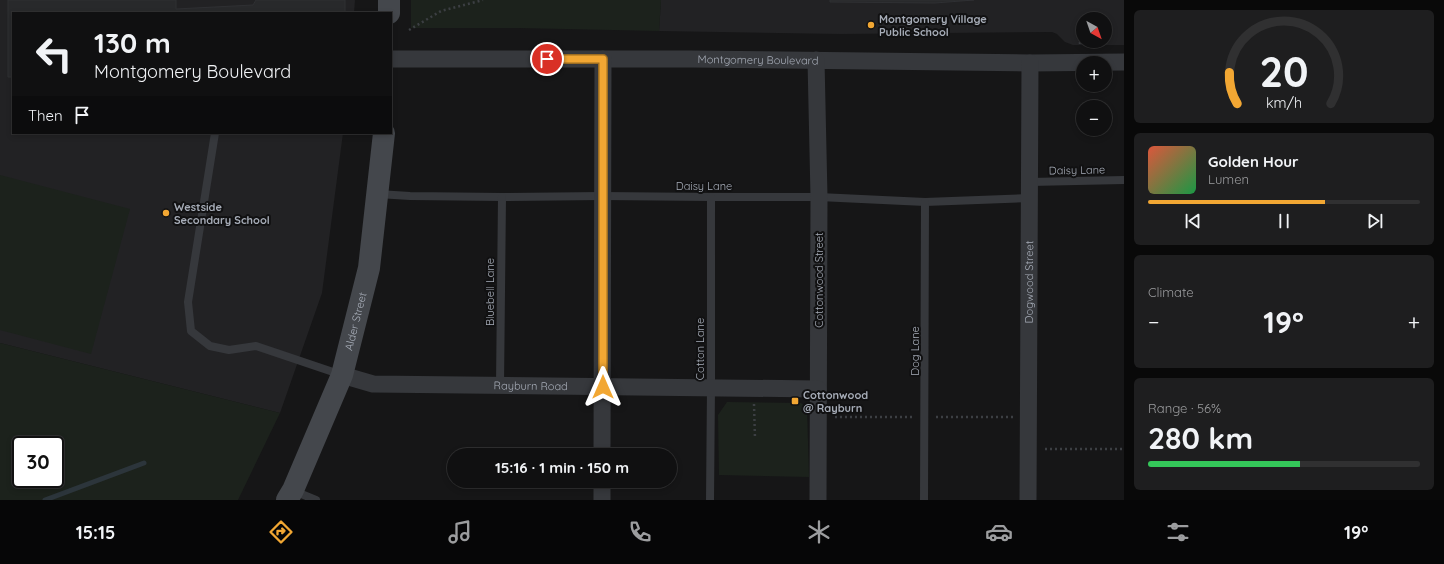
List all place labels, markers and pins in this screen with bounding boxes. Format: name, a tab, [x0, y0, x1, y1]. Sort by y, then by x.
place label: Montgomery Village Public School	[879, 12, 987, 39]
marker: Montgomery Village Public School	[866, 20, 876, 30]
pin	[530, 42, 564, 76]
place label: Westside Secondary School	[174, 200, 270, 227]
marker: Westside Secondary School	[161, 208, 171, 218]
place label: Cottonwood @ Rayburn	[803, 388, 868, 415]
marker: Cottonwood @ Rayburn	[790, 396, 800, 406]

